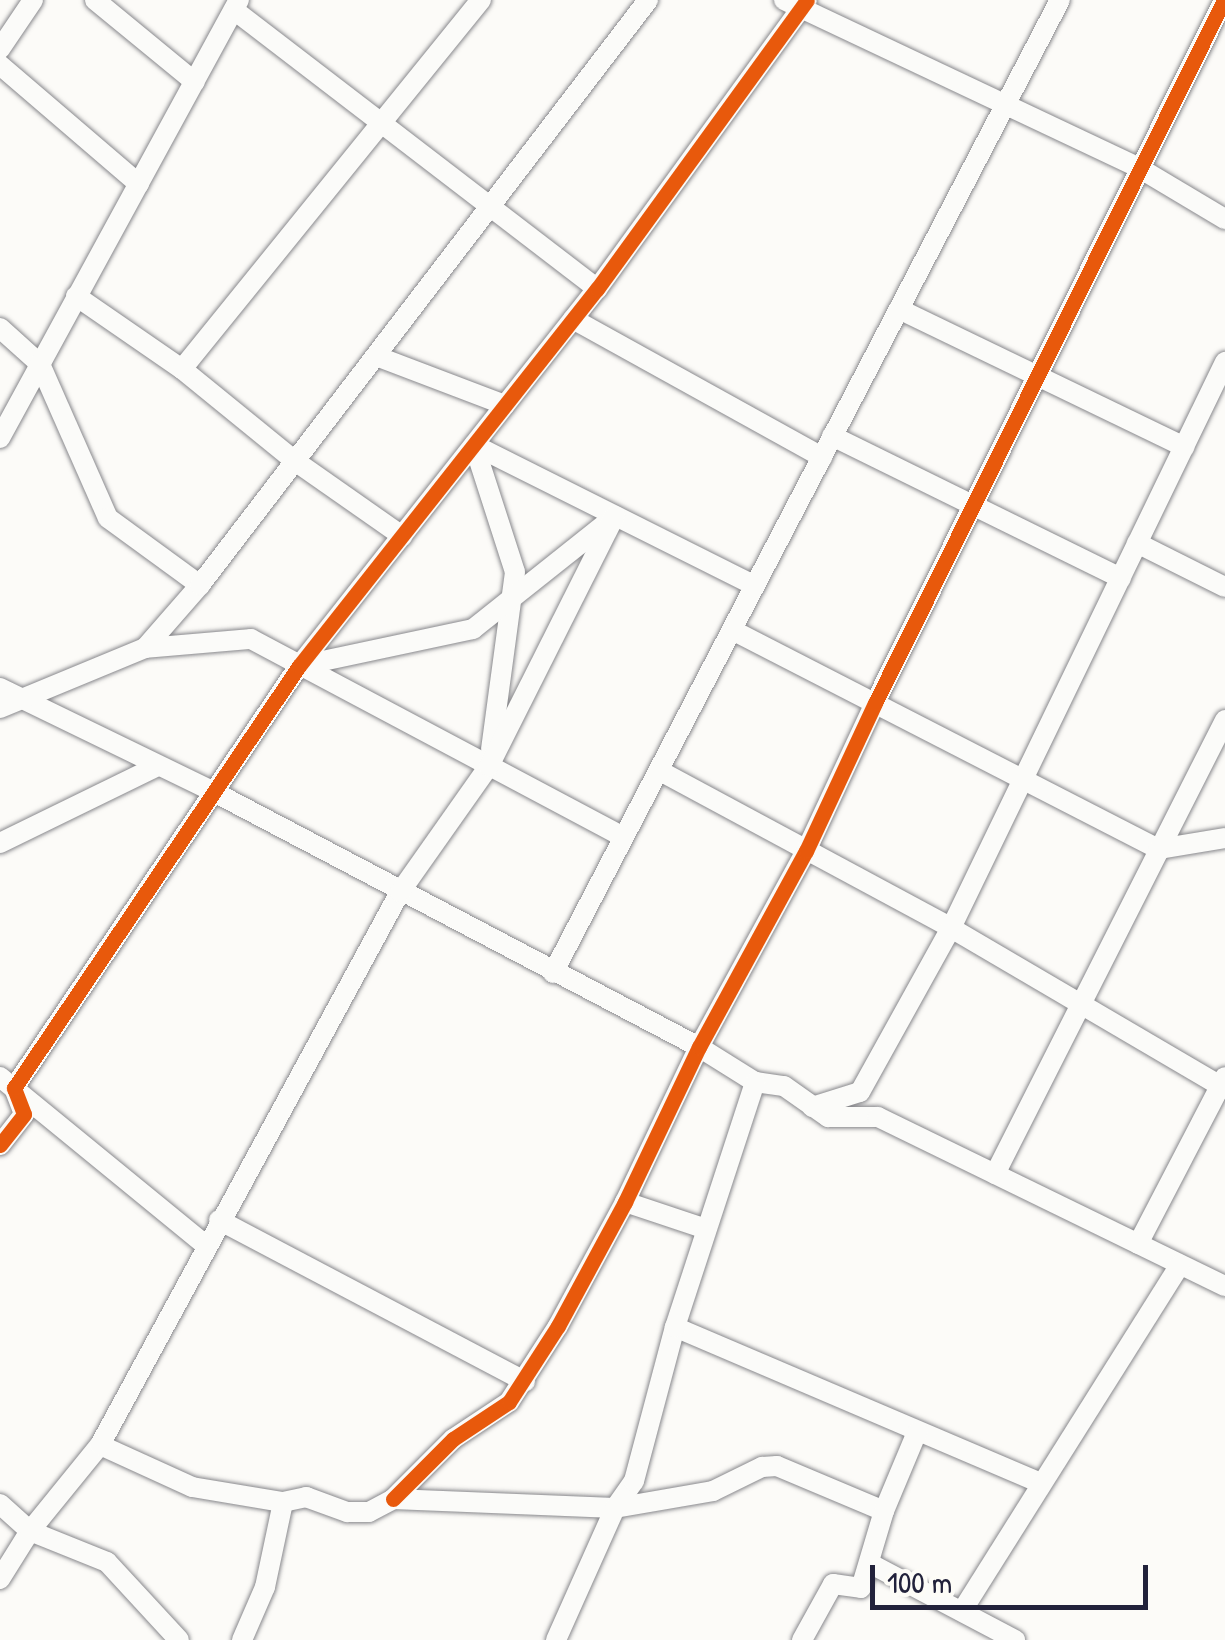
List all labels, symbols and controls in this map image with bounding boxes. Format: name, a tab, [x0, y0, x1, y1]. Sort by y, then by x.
scale bar	[875, 1545, 1152, 1607]
text: 100 m	[887, 1562, 952, 1602]

